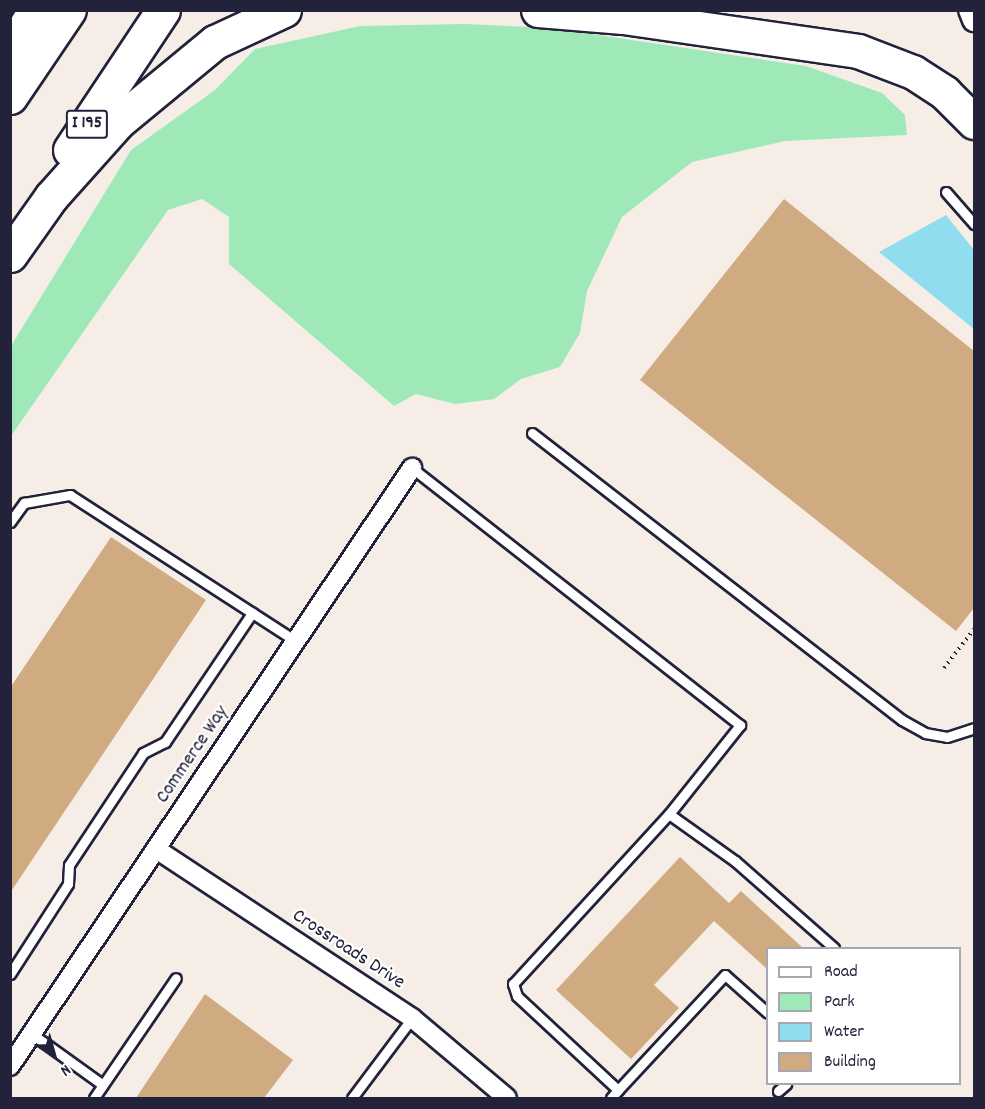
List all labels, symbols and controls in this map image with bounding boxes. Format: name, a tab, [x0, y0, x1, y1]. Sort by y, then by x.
road number: I 195	[64, 109, 110, 139]
street label: Commerce Way	[151, 702, 235, 808]
street label: Crossroads Drive	[287, 905, 409, 995]
legend	[766, 947, 961, 1085]
text: Road	[824, 960, 858, 985]
text: Park	[824, 990, 855, 1015]
text: Water	[824, 1020, 864, 1045]
north arrow	[24, 1025, 84, 1085]
text: Building	[824, 1050, 876, 1075]
text: N	[55, 1058, 75, 1081]

